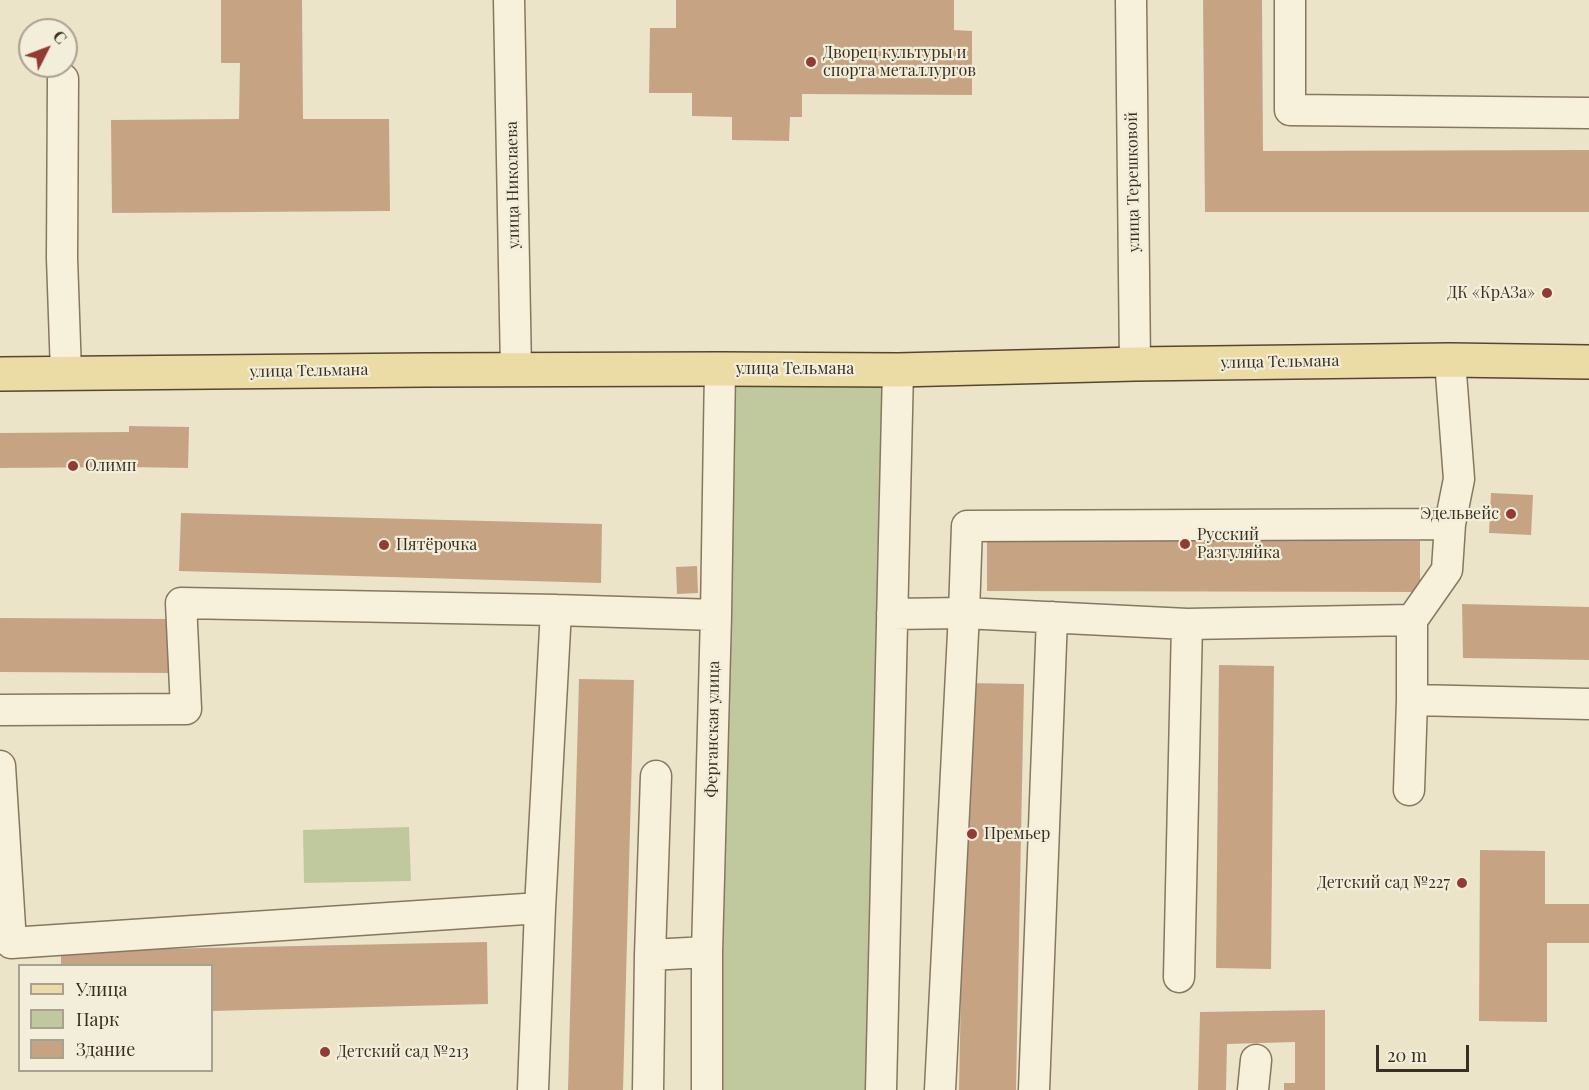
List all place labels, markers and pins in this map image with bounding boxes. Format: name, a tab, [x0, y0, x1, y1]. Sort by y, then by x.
place label: Дворец культуры и спорта металлургов	[823, 43, 976, 81]
marker: Дворец культуры и спорта металлургов	[804, 55, 818, 69]
place label: ДК «КрАЗа»	[1447, 283, 1535, 303]
marker: ДК «КрАЗа»	[1540, 286, 1554, 300]
place label: Олимп	[85, 456, 136, 476]
marker: Олимп	[66, 459, 80, 473]
place label: Эдельвейс	[1420, 504, 1499, 524]
marker: Эдельвейс	[1504, 507, 1518, 521]
place label: Русский Разгуляйка	[1197, 525, 1280, 563]
place label: Пятёрочка	[396, 535, 477, 555]
marker: Русский Разгуляйка	[1178, 537, 1192, 551]
marker: Пятёрочка	[377, 538, 391, 552]
place label: Премьер	[984, 824, 1050, 844]
marker: Премьер	[965, 827, 979, 841]
place label: Детский сад №227	[1317, 873, 1450, 893]
marker: Детский сад №227	[1455, 876, 1469, 890]
place label: Детский сад №213	[337, 1042, 469, 1062]
marker: Детский сад №213	[318, 1045, 332, 1059]

